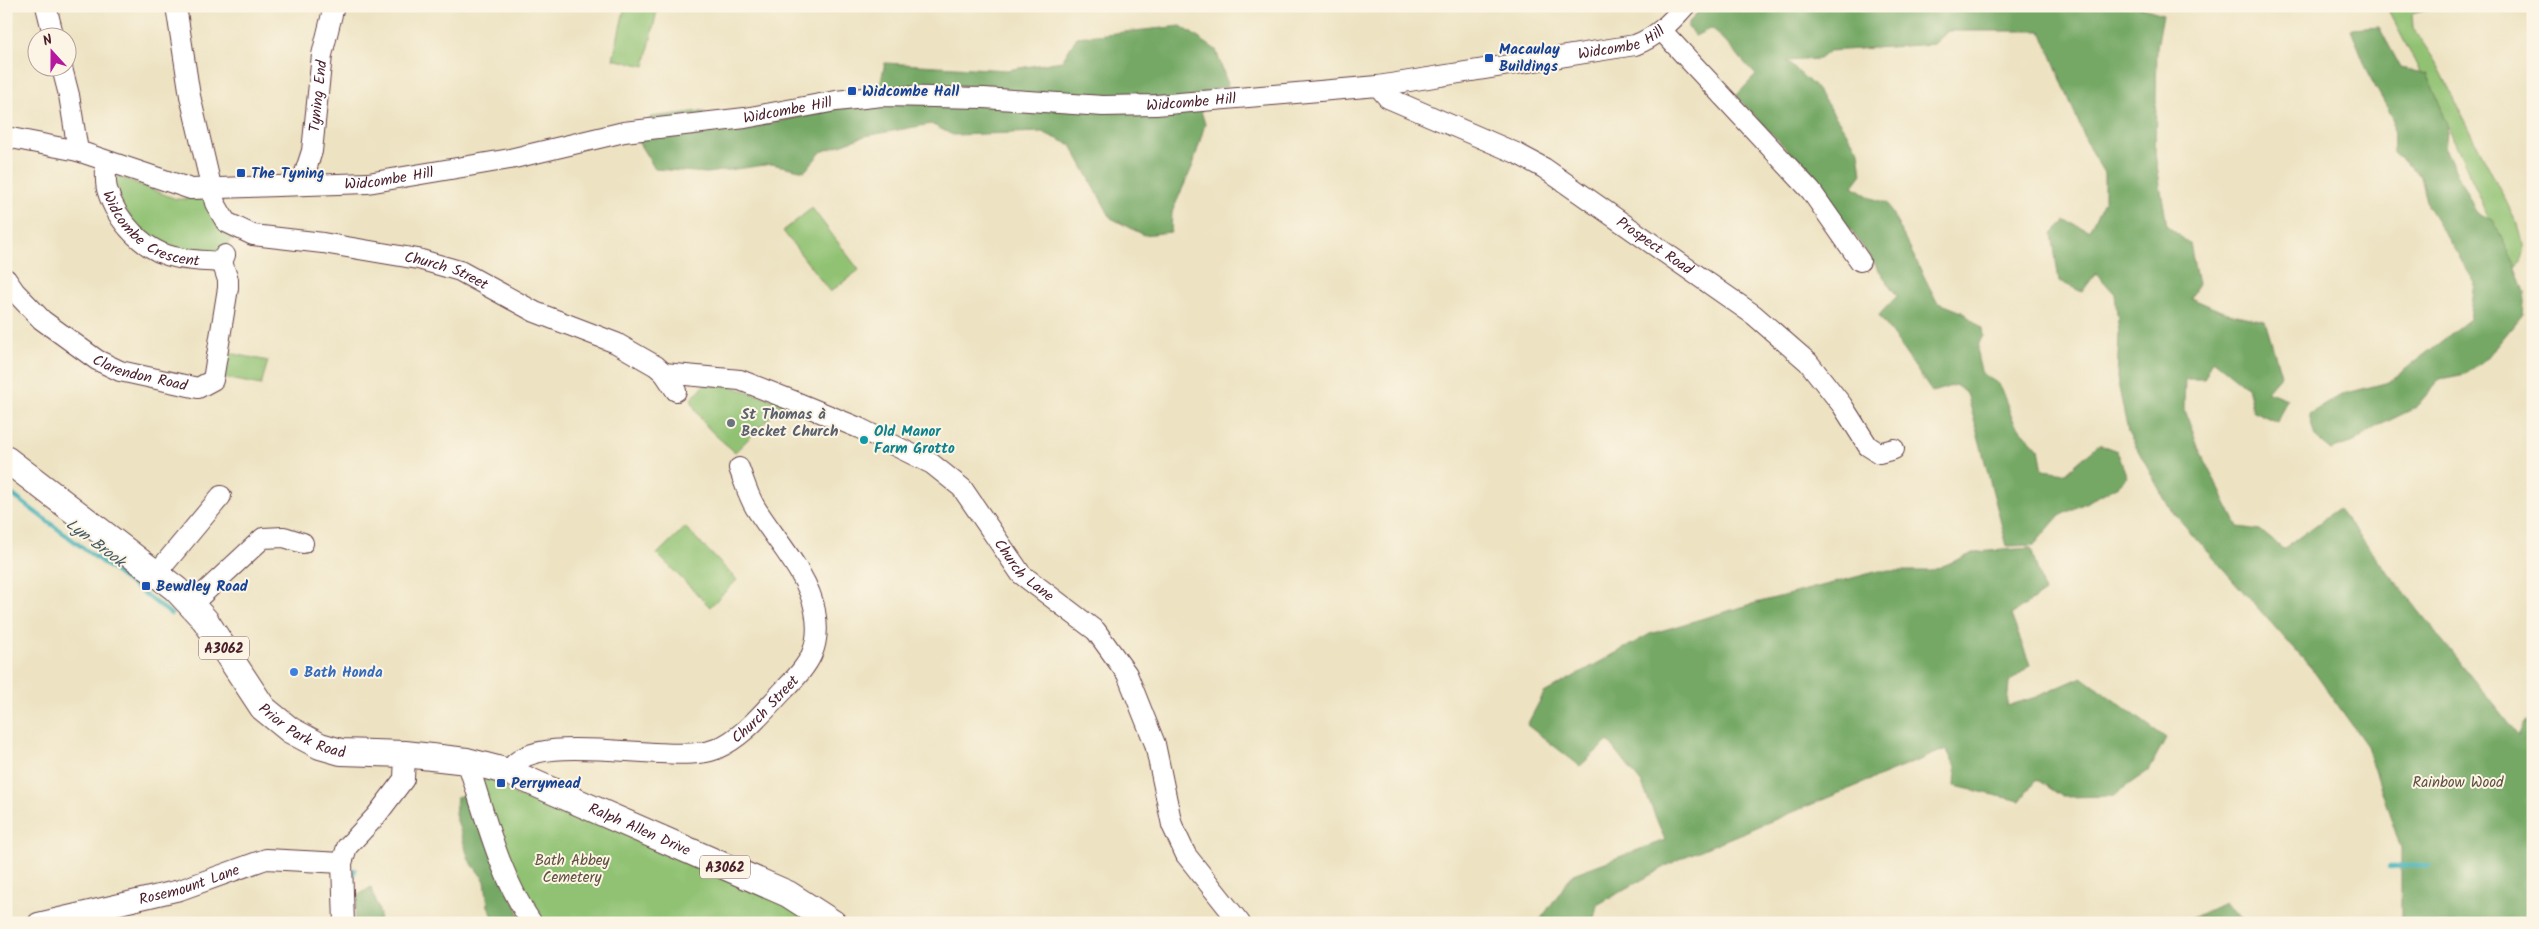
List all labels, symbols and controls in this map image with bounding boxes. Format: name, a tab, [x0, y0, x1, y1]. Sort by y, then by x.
street label: Widcombe Hill	[1576, 20, 1671, 67]
north arrow	[28, 28, 78, 78]
text: N	[40, 29, 56, 53]
place label: Macaulay Buildings	[1499, 38, 1560, 79]
marker: Macaulay Buildings	[1483, 52, 1495, 64]
street label: Tyning End	[303, 59, 334, 133]
place label: Widcombe Hall	[862, 80, 959, 104]
marker: Widcombe Hall	[846, 85, 858, 97]
street label: Widcombe Hill	[1146, 87, 1237, 118]
street label: Widcombe Hill	[741, 91, 835, 131]
street label: Widcombe Hill	[344, 161, 436, 197]
place label: The Tyning	[251, 162, 324, 186]
marker: The Tyning	[235, 167, 247, 179]
street label: Widcombe Crescent	[95, 187, 201, 274]
street label: Prospect Road	[1611, 211, 1698, 282]
street label: Church Street	[402, 246, 492, 297]
street label: Clarendon Road	[88, 348, 190, 398]
place label: St Thomas à Becket Church	[741, 403, 838, 444]
marker: St Thomas à Becket Church	[725, 417, 737, 429]
place label: Old Manor Farm Grotto	[874, 420, 955, 461]
marker: Old Manor Farm Grotto	[858, 434, 870, 446]
water label: Lyn Brook	[60, 513, 132, 575]
street label: Church Lane	[987, 534, 1059, 608]
place label: Bewdley Road	[156, 575, 249, 599]
marker: Bewdley Road	[140, 580, 152, 592]
road number: A3062	[199, 636, 249, 660]
place label: Bath Honda	[304, 661, 383, 685]
marker: Bath Honda	[288, 666, 300, 678]
street label: Church Street	[727, 670, 806, 750]
street label: Prior Park Road	[253, 698, 346, 765]
park label: Rainbow Wood	[2413, 771, 2504, 795]
place label: Perrymead	[511, 772, 581, 796]
marker: Perrymead	[495, 777, 507, 789]
street label: Ralph Allen Drive	[584, 797, 694, 863]
park label: Bath Abbey Cemetery	[534, 849, 611, 890]
road number: A3062	[700, 856, 750, 879]
street label: Rosemount Lane	[137, 858, 243, 912]

